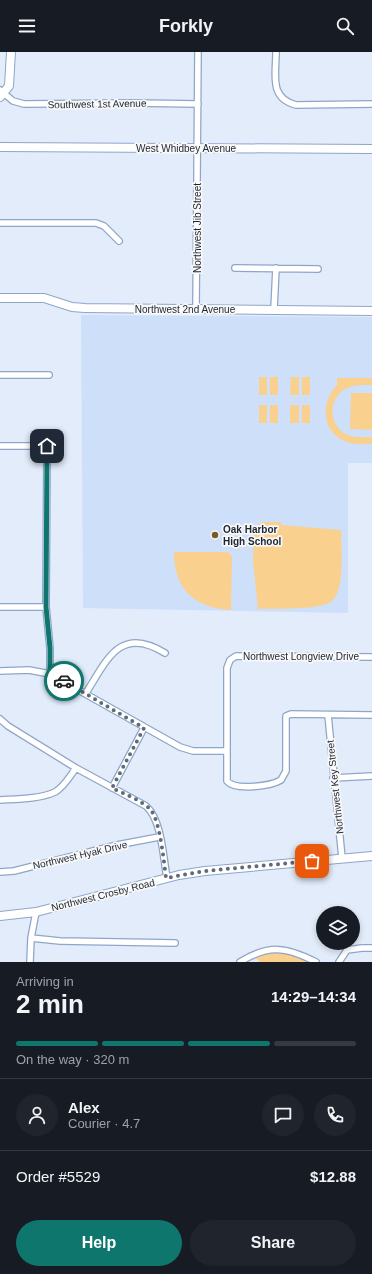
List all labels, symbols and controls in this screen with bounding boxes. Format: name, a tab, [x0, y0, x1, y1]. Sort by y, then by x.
icon: menu	[16, 15, 38, 37]
icon: search	[334, 15, 356, 37]
text: Forkly	[159, 16, 213, 36]
street label: Southwest 1st Avenue	[48, 98, 147, 110]
street label: West Whidbey Avenue	[136, 143, 237, 154]
street label: Northwest Jib Street	[192, 183, 203, 273]
street label: Northwest 2nd Avenue	[135, 304, 236, 315]
pin	[30, 429, 64, 463]
icon: home	[36, 435, 58, 457]
place label: Oak Harbor High School	[223, 524, 282, 547]
marker: Oak Harbor High School	[210, 530, 220, 540]
street label: Northwest Longview Drive	[243, 651, 360, 662]
courier	[44, 661, 84, 701]
icon: car	[53, 670, 75, 692]
street label: Northwest Key Street	[325, 739, 345, 835]
street label: Northwest Hyak Drive	[32, 839, 129, 871]
pin	[295, 844, 329, 878]
icon: bag	[301, 850, 323, 872]
street label: Northwest Crosby Road	[50, 877, 156, 913]
map controls	[316, 906, 360, 950]
button: layers	[316, 906, 360, 950]
text: Arriving in	[16, 974, 74, 989]
text: 14:29–14:34	[271, 988, 356, 1005]
text: 2 min	[16, 989, 84, 1019]
text: On the way · 320 m	[16, 1052, 129, 1067]
button: person	[16, 1094, 58, 1136]
button: chat	[262, 1094, 304, 1136]
button: phone	[314, 1094, 356, 1136]
text: Alex	[68, 1099, 100, 1116]
text: Courier · 4.7	[68, 1116, 140, 1131]
text: Order #5529	[16, 1168, 100, 1185]
text: $12.88	[310, 1168, 356, 1185]
button: Help	[16, 1220, 182, 1266]
button: Share	[190, 1220, 356, 1266]

